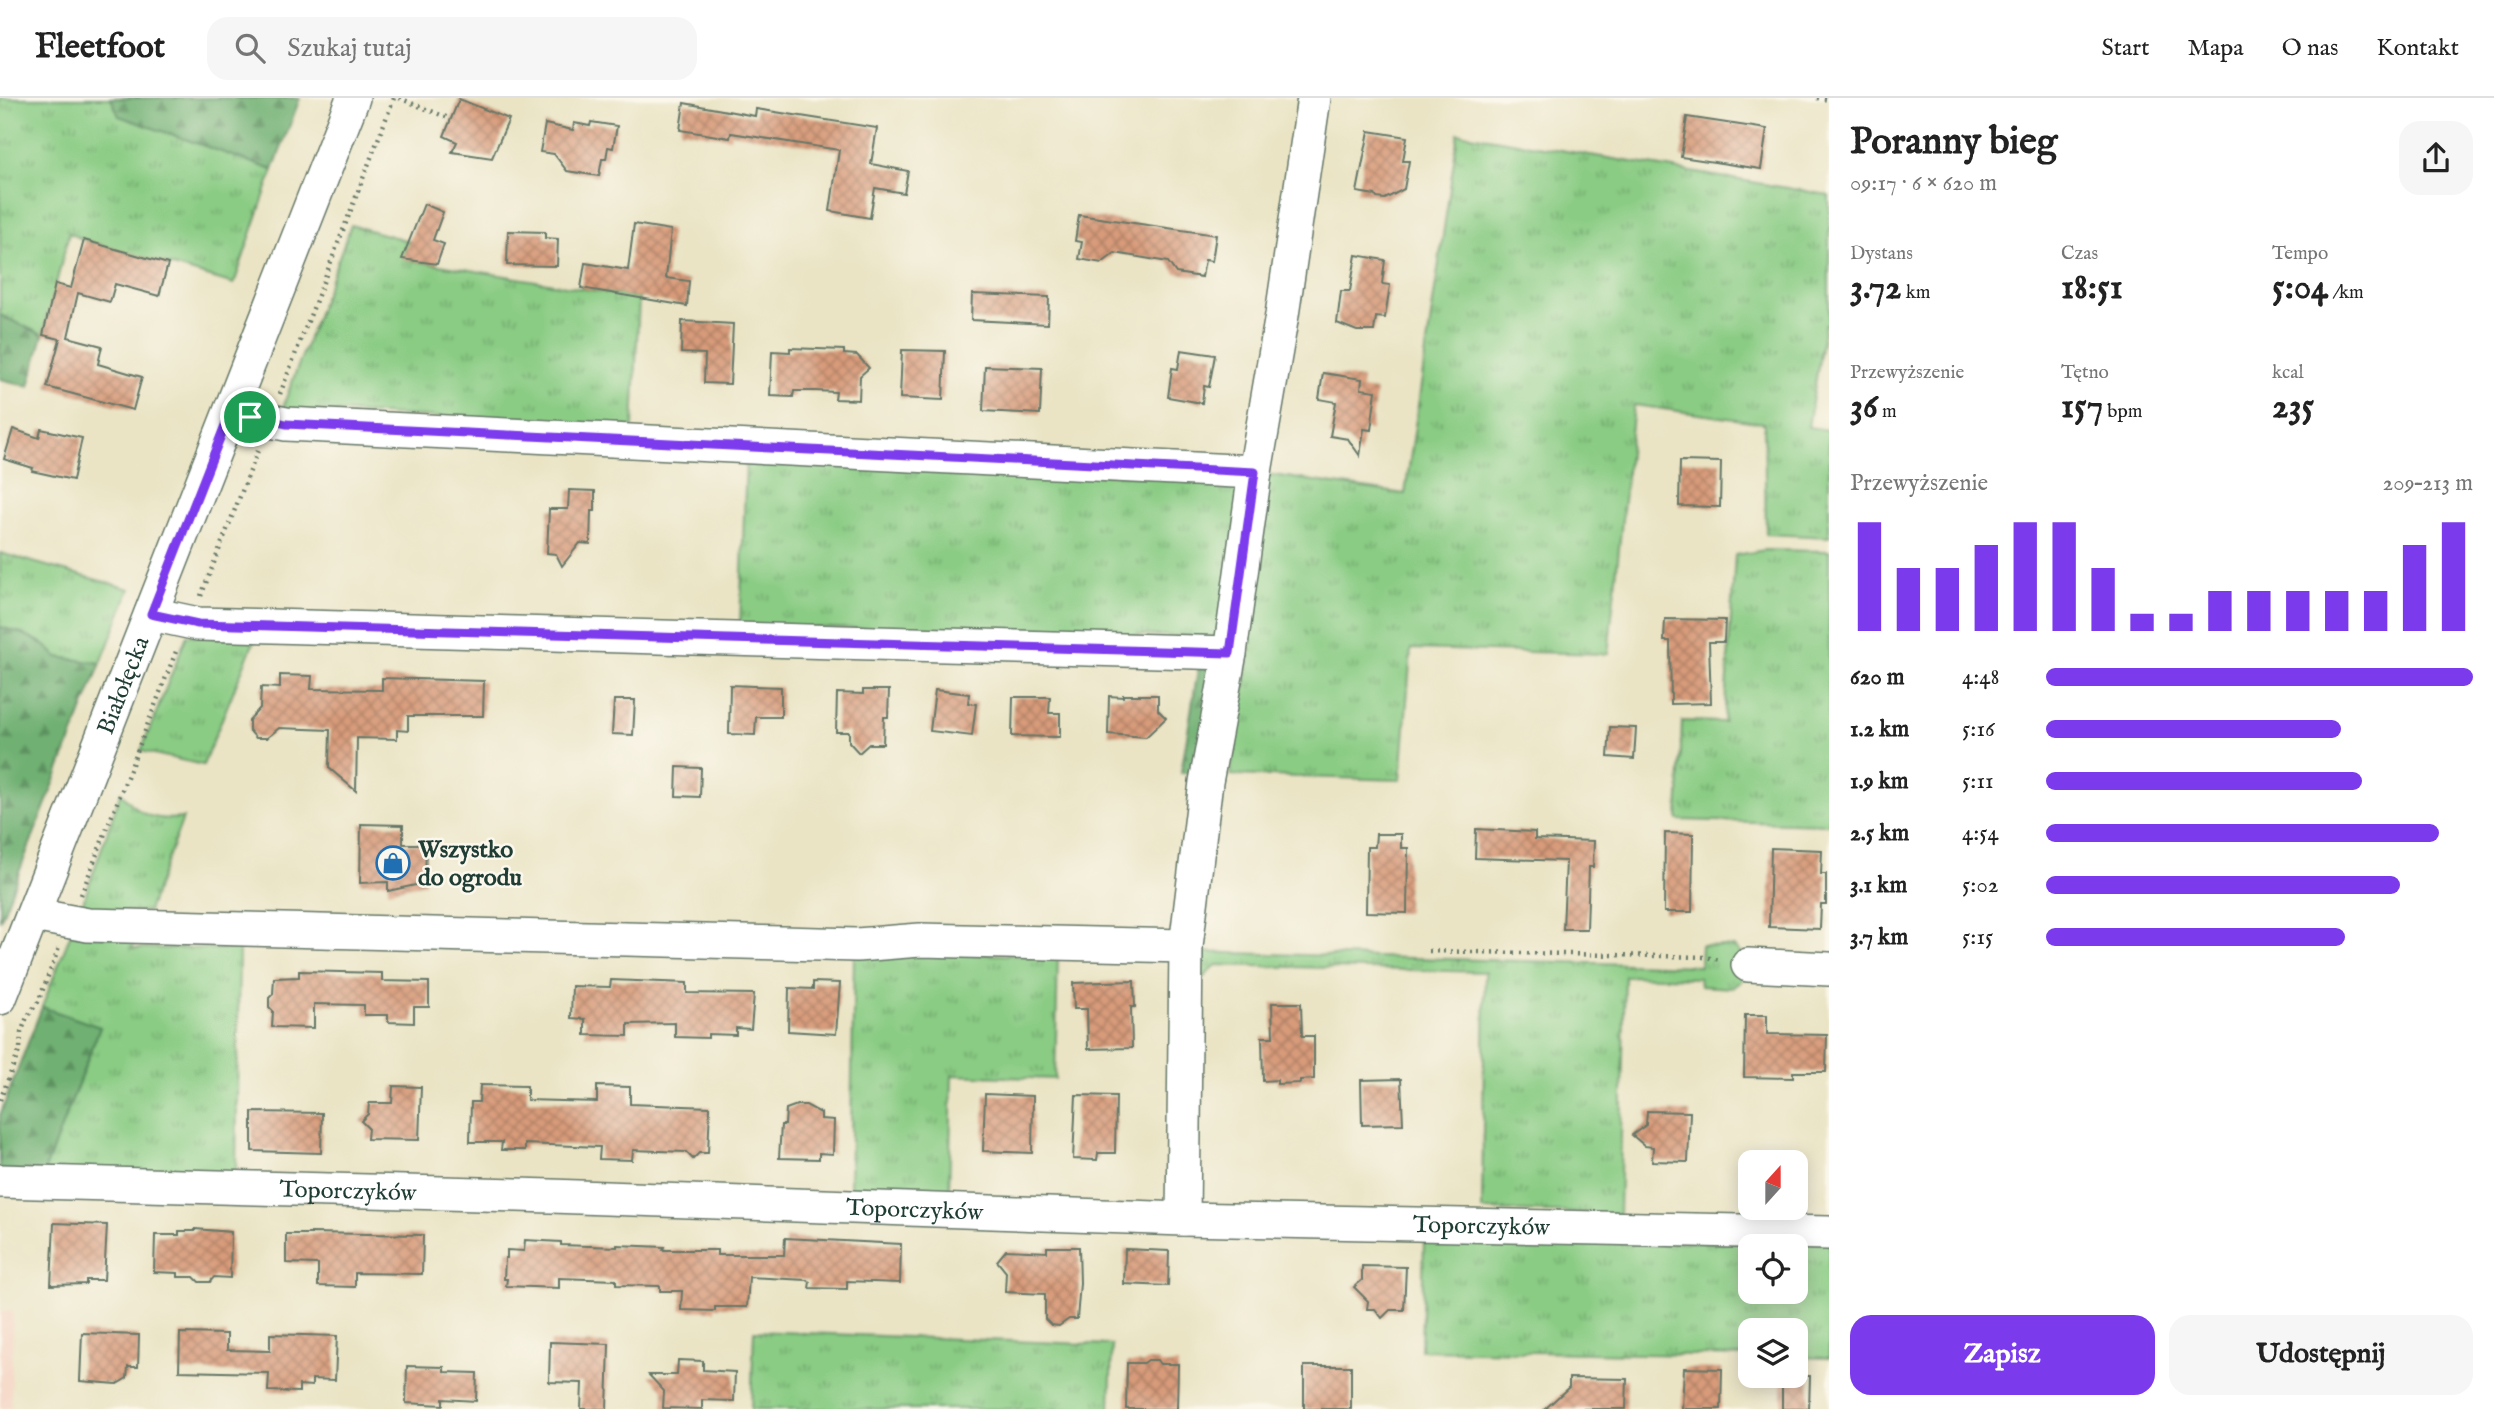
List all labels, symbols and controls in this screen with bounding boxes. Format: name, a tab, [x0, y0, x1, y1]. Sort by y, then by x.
search box	[207, 17, 697, 80]
text: Fleetfoot	[35, 27, 165, 69]
icon: search	[231, 29, 269, 67]
text: Szukaj tutaj	[287, 32, 412, 65]
text: Start	[2101, 33, 2149, 64]
text: Mapa	[2187, 33, 2244, 64]
text: O nas	[2282, 33, 2338, 64]
text: Kontakt	[2376, 33, 2459, 64]
text: Poranny bieg	[1850, 119, 2057, 167]
button: share	[2399, 121, 2473, 195]
text: 09:17 · 6 × 620 m	[1850, 169, 1997, 198]
text: Dystans	[1850, 242, 1913, 266]
text: Czas	[2061, 242, 2098, 266]
text: Tempo	[2272, 242, 2328, 266]
text: 3.72	[1850, 266, 1902, 311]
text: 18:51	[2061, 266, 2123, 311]
text: 5:04	[2272, 266, 2328, 311]
text: km	[1902, 281, 1931, 305]
text: /km	[2328, 281, 2364, 305]
text: Przewyższenie	[1850, 361, 1964, 385]
text: Tętno	[2061, 361, 2109, 385]
text: kcal	[2272, 361, 2304, 385]
text: 36	[1850, 385, 1878, 430]
text: 157	[2061, 385, 2103, 430]
text: 235	[2272, 385, 2314, 430]
pin	[220, 387, 280, 447]
icon: arrive	[231, 398, 269, 436]
text: m	[1878, 400, 1897, 424]
text: bpm	[2103, 400, 2142, 424]
text: Przewyższenie	[1850, 469, 1988, 498]
text: 209–213 m	[2382, 469, 2473, 498]
street label: Białołęcka	[91, 632, 158, 739]
text: 620 m	[1850, 663, 1905, 692]
text: 4:48	[1962, 663, 2000, 692]
text: 1.2 km	[1850, 715, 1909, 744]
text: 5:16	[1962, 715, 1995, 744]
text: 1.9 km	[1850, 767, 1909, 796]
text: 5:11	[1962, 767, 1994, 796]
text: 2.5 km	[1850, 819, 1909, 848]
text: 4:54	[1962, 819, 1999, 848]
place label: Wszystko do ogrodu	[417, 835, 522, 894]
shop icon: Wszystko do ogrodu	[374, 844, 412, 882]
text: 3.1 km	[1850, 871, 1907, 900]
text: 5:02	[1962, 871, 1999, 900]
text: 3.7 km	[1850, 923, 1908, 952]
text: 5:15	[1962, 923, 1993, 952]
north arrow	[1738, 1150, 1808, 1220]
map controls	[1738, 1150, 1808, 1388]
street label: Toporczyków	[279, 1175, 418, 1209]
street label: Toporczyków	[846, 1193, 985, 1229]
street label: Toporczyków	[1412, 1210, 1551, 1244]
button: locate	[1738, 1234, 1808, 1304]
button: Zapisz	[1850, 1315, 2155, 1395]
button: Udostępnij	[2169, 1315, 2473, 1395]
button: layers	[1738, 1318, 1808, 1388]

